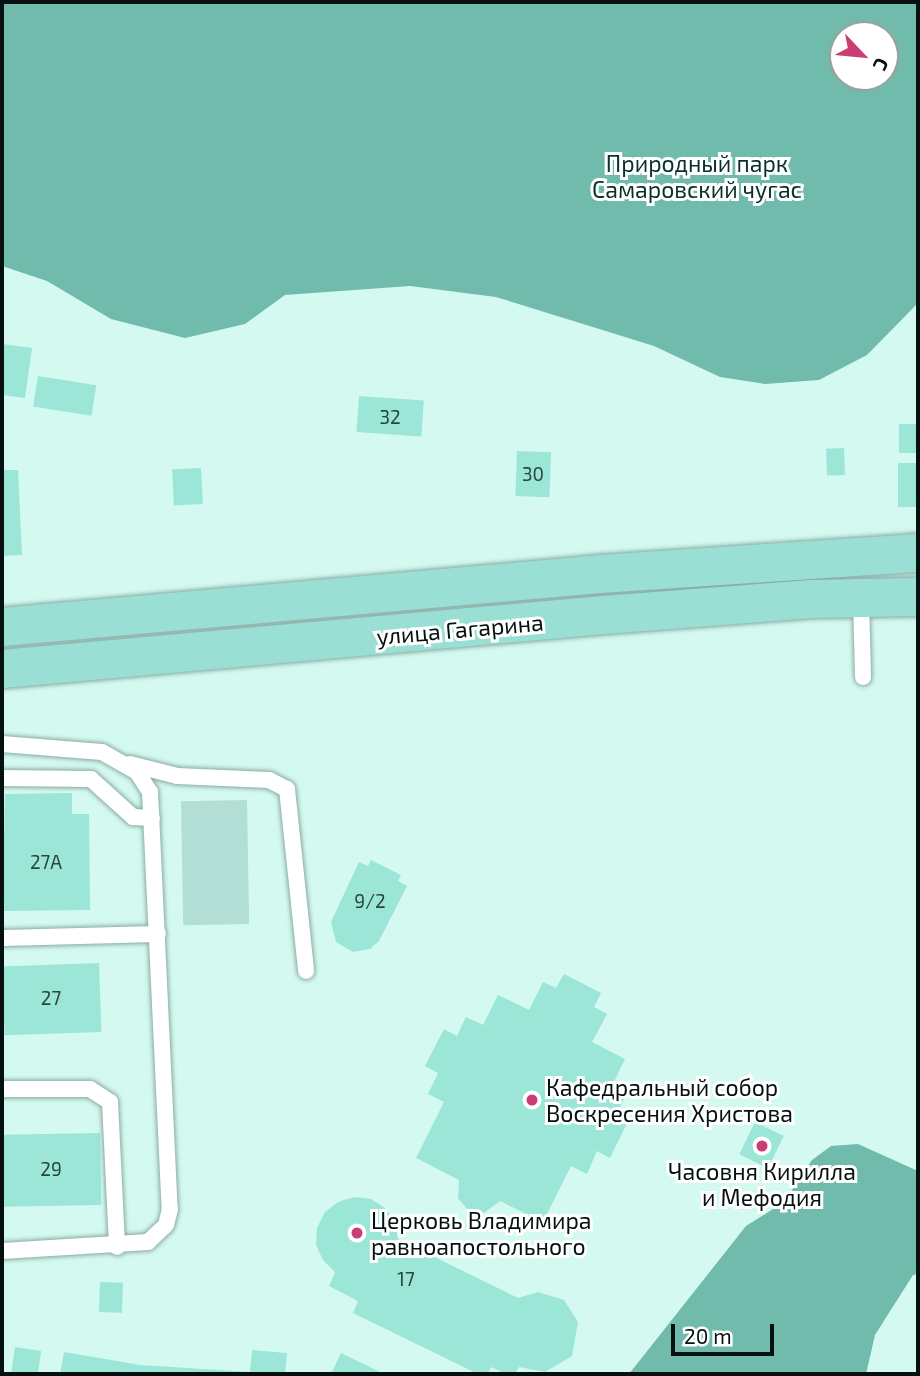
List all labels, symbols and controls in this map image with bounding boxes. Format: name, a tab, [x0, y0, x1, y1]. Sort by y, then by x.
north arrow	[829, 21, 899, 91]
text: С	[869, 54, 894, 75]
park label: Природный парк Самаровский чугас	[592, 149, 802, 203]
house number: 32	[379, 406, 401, 428]
house number: 30	[522, 463, 544, 485]
street label: улица Гагарина	[375, 608, 545, 650]
house number: 27А	[30, 851, 62, 873]
house number: 9/2	[354, 890, 386, 912]
house number: 27	[41, 987, 61, 1009]
place label: Кафедральный собор Воскресения Христова	[546, 1073, 793, 1127]
marker: Кафедральный собор Воскресения Христова	[524, 1092, 540, 1108]
marker: Часовня Кирилла и Мефодия	[754, 1138, 770, 1154]
place label: Часовня Кирилла и Мефодия	[668, 1157, 856, 1211]
house number: 29	[40, 1158, 62, 1180]
place label: Церковь Владимира равноапостольного	[371, 1206, 592, 1260]
marker: Церковь Владимира равноапостольного	[349, 1225, 365, 1241]
house number: 17	[397, 1268, 415, 1290]
scale bar	[675, 1310, 778, 1354]
text: 20 m	[684, 1323, 732, 1348]

